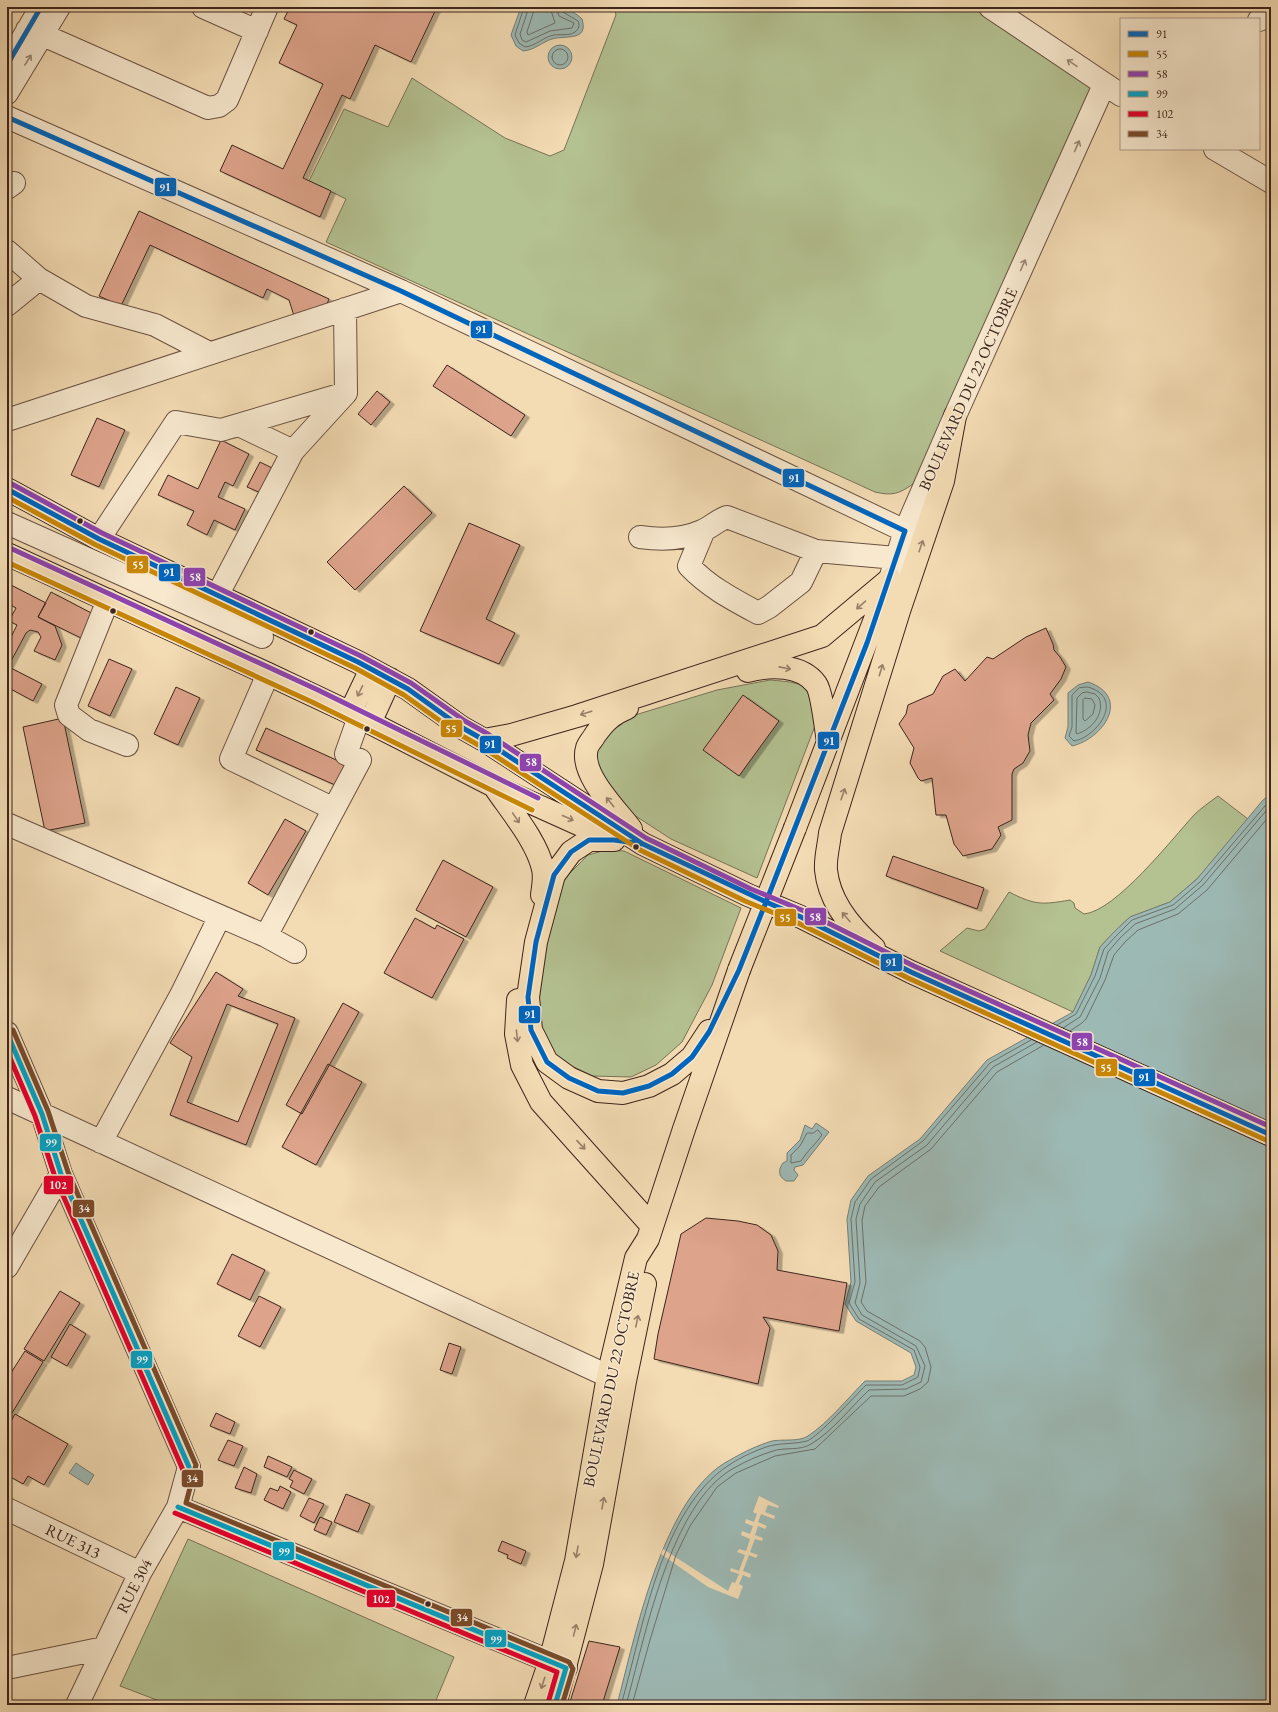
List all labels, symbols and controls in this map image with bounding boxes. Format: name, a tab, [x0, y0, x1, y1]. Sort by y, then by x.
legend	[1120, 18, 1260, 150]
text: 91	[1156, 26, 1168, 42]
text: 55	[1156, 46, 1168, 62]
one-way arrow	[24, 54, 32, 66]
one-way arrow	[1067, 59, 1078, 67]
text: 58	[1156, 66, 1168, 82]
text: 99	[1156, 86, 1168, 102]
text: 102	[1156, 106, 1174, 122]
text: 34	[1156, 126, 1168, 142]
one-way arrow	[1073, 141, 1081, 153]
line badge: 91	[154, 177, 177, 197]
text: 91	[159, 180, 171, 194]
one-way arrow	[1020, 259, 1027, 271]
street label: BOULEVARD DU 22 OCTOBRE	[914, 284, 1022, 494]
line badge: 91	[470, 320, 493, 339]
text: 91	[475, 322, 487, 336]
line badge: 91	[782, 468, 805, 488]
text: 91	[788, 471, 800, 485]
unlabelled marker	[75, 516, 85, 526]
one-way arrow	[918, 540, 925, 553]
line badge: 55	[126, 555, 149, 574]
text: 55	[132, 558, 144, 572]
line badge: 91	[158, 563, 181, 582]
text: 91	[163, 565, 175, 579]
line badge: 58	[183, 567, 206, 587]
text: 58	[189, 570, 201, 584]
one-way arrow	[855, 600, 866, 609]
unlabelled marker	[108, 606, 118, 616]
unlabelled marker	[306, 627, 316, 637]
one-way arrow	[778, 664, 791, 672]
one-way arrow	[878, 664, 885, 677]
one-way arrow	[356, 685, 363, 697]
one-way arrow	[579, 710, 592, 717]
line badge: 55	[440, 719, 463, 738]
text: 55	[445, 722, 457, 736]
unlabelled marker	[362, 724, 372, 734]
line badge: 91	[817, 731, 840, 750]
text: 91	[823, 734, 835, 748]
line badge: 91	[479, 735, 502, 754]
text: 91	[484, 737, 496, 751]
line badge: 58	[519, 753, 542, 772]
text: 58	[525, 755, 537, 769]
one-way arrow	[840, 789, 848, 801]
one-way arrow	[606, 797, 615, 808]
one-way arrow	[512, 812, 520, 823]
one-way arrow	[562, 815, 574, 822]
unlabelled marker	[631, 842, 641, 852]
line badge: 58	[804, 907, 827, 926]
line badge: 55	[774, 908, 797, 927]
text: 58	[809, 910, 821, 924]
text: 55	[779, 911, 791, 925]
one-way arrow	[841, 912, 850, 922]
line badge: 91	[880, 953, 903, 972]
text: 91	[885, 955, 897, 969]
line badge: 91	[518, 1005, 541, 1024]
text: 91	[524, 1007, 536, 1021]
one-way arrow	[513, 1029, 520, 1042]
line badge: 58	[1071, 1032, 1093, 1051]
text: 58	[1076, 1035, 1088, 1049]
line badge: 55	[1095, 1058, 1118, 1077]
text: 55	[1100, 1061, 1112, 1075]
line badge: 91	[1133, 1068, 1156, 1087]
text: 91	[1138, 1070, 1150, 1084]
line badge: 99	[39, 1133, 62, 1152]
text: 99	[45, 1135, 57, 1149]
one-way arrow	[576, 1140, 585, 1150]
line badge: 102	[43, 1175, 74, 1195]
text: 102	[49, 1178, 67, 1192]
line badge: 34	[72, 1199, 95, 1218]
text: 34	[78, 1201, 90, 1215]
street label: BOULEVARD DU 22 OCTOBRE	[578, 1269, 644, 1489]
one-way arrow	[634, 1314, 642, 1327]
line badge: 99	[130, 1350, 153, 1369]
text: 99	[136, 1352, 148, 1366]
line badge: 34	[181, 1469, 204, 1488]
text: 34	[186, 1471, 198, 1485]
one-way arrow	[599, 1497, 607, 1510]
street label: RUE 313	[42, 1519, 104, 1563]
line badge: 99	[272, 1541, 295, 1561]
text: 99	[278, 1544, 290, 1558]
one-way arrow	[573, 1545, 581, 1558]
street label: RUE 304	[111, 1555, 157, 1617]
line badge: 102	[366, 1589, 396, 1608]
text: 102	[372, 1592, 390, 1606]
unlabelled marker	[423, 1599, 433, 1609]
line badge: 34	[450, 1608, 473, 1627]
text: 34	[456, 1610, 468, 1624]
one-way arrow	[572, 1624, 580, 1637]
line badge: 99	[484, 1629, 507, 1648]
text: 99	[490, 1632, 502, 1646]
one-way arrow	[539, 1676, 546, 1689]

